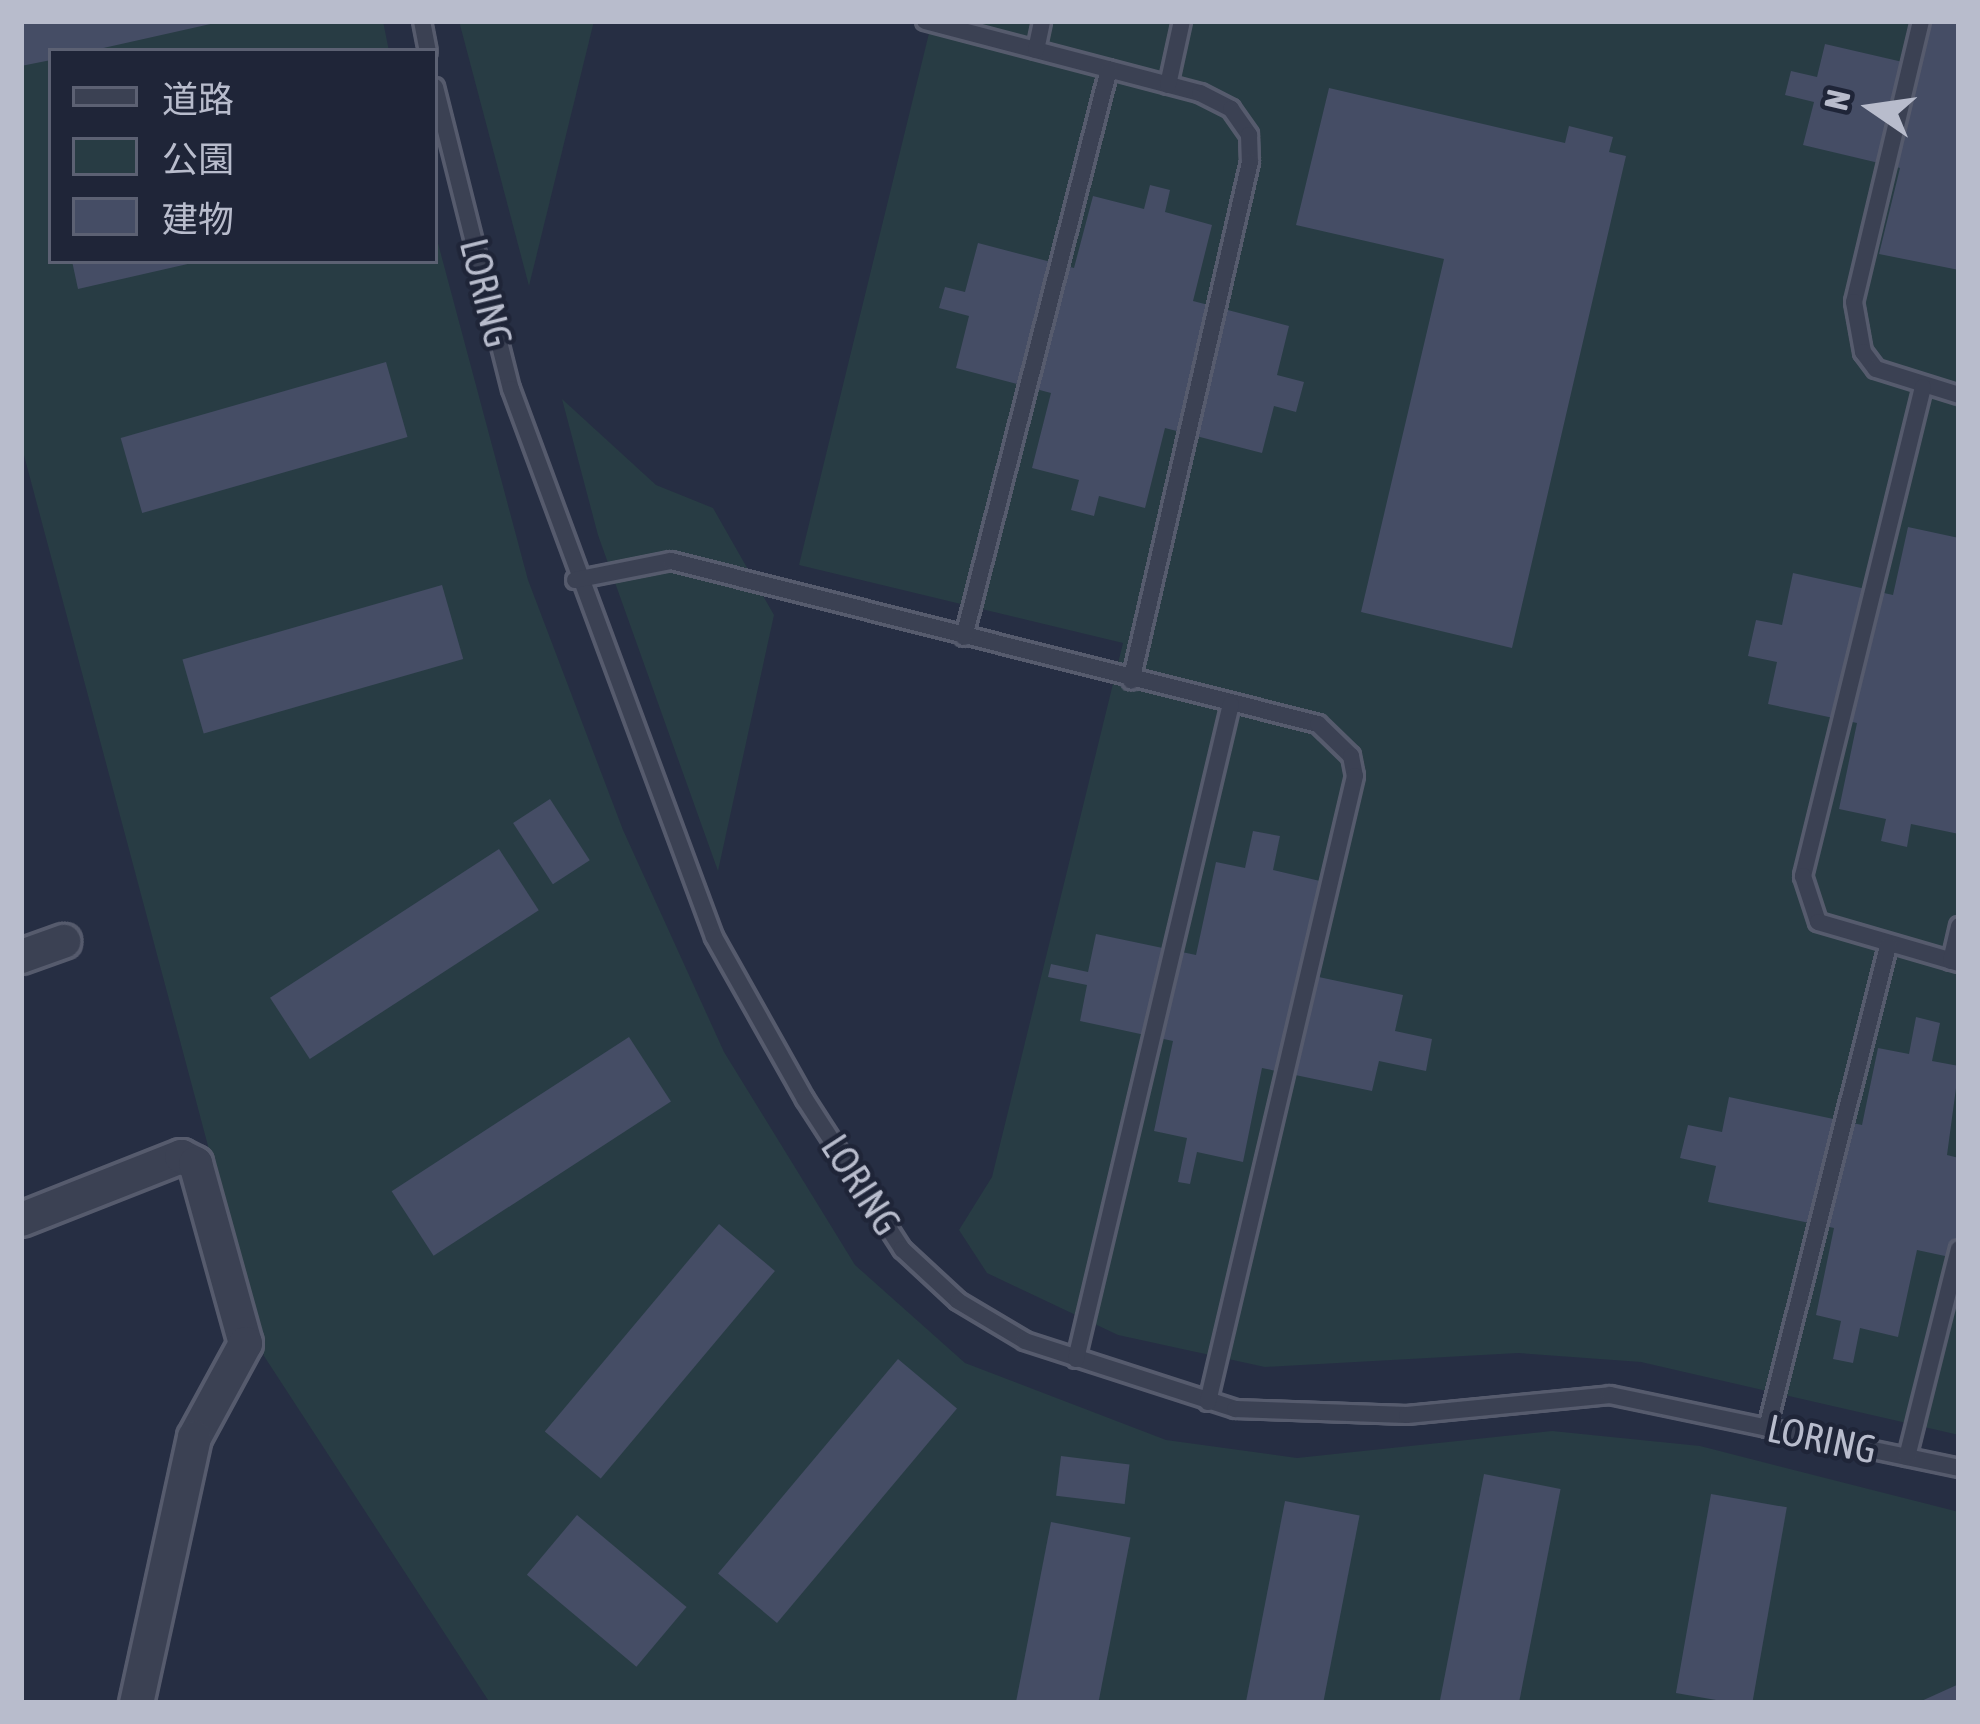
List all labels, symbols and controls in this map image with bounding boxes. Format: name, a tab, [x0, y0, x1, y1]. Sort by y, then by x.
legend	[48, 48, 438, 264]
north arrow	[1812, 48, 1932, 168]
text: 道路	[162, 78, 234, 120]
text: N	[1816, 86, 1858, 114]
text: 公園	[162, 138, 234, 180]
text: 建物	[162, 198, 234, 240]
street label: LORING	[450, 234, 522, 352]
street label: LORING	[811, 1126, 911, 1244]
street label: LORING	[1763, 1405, 1881, 1473]

